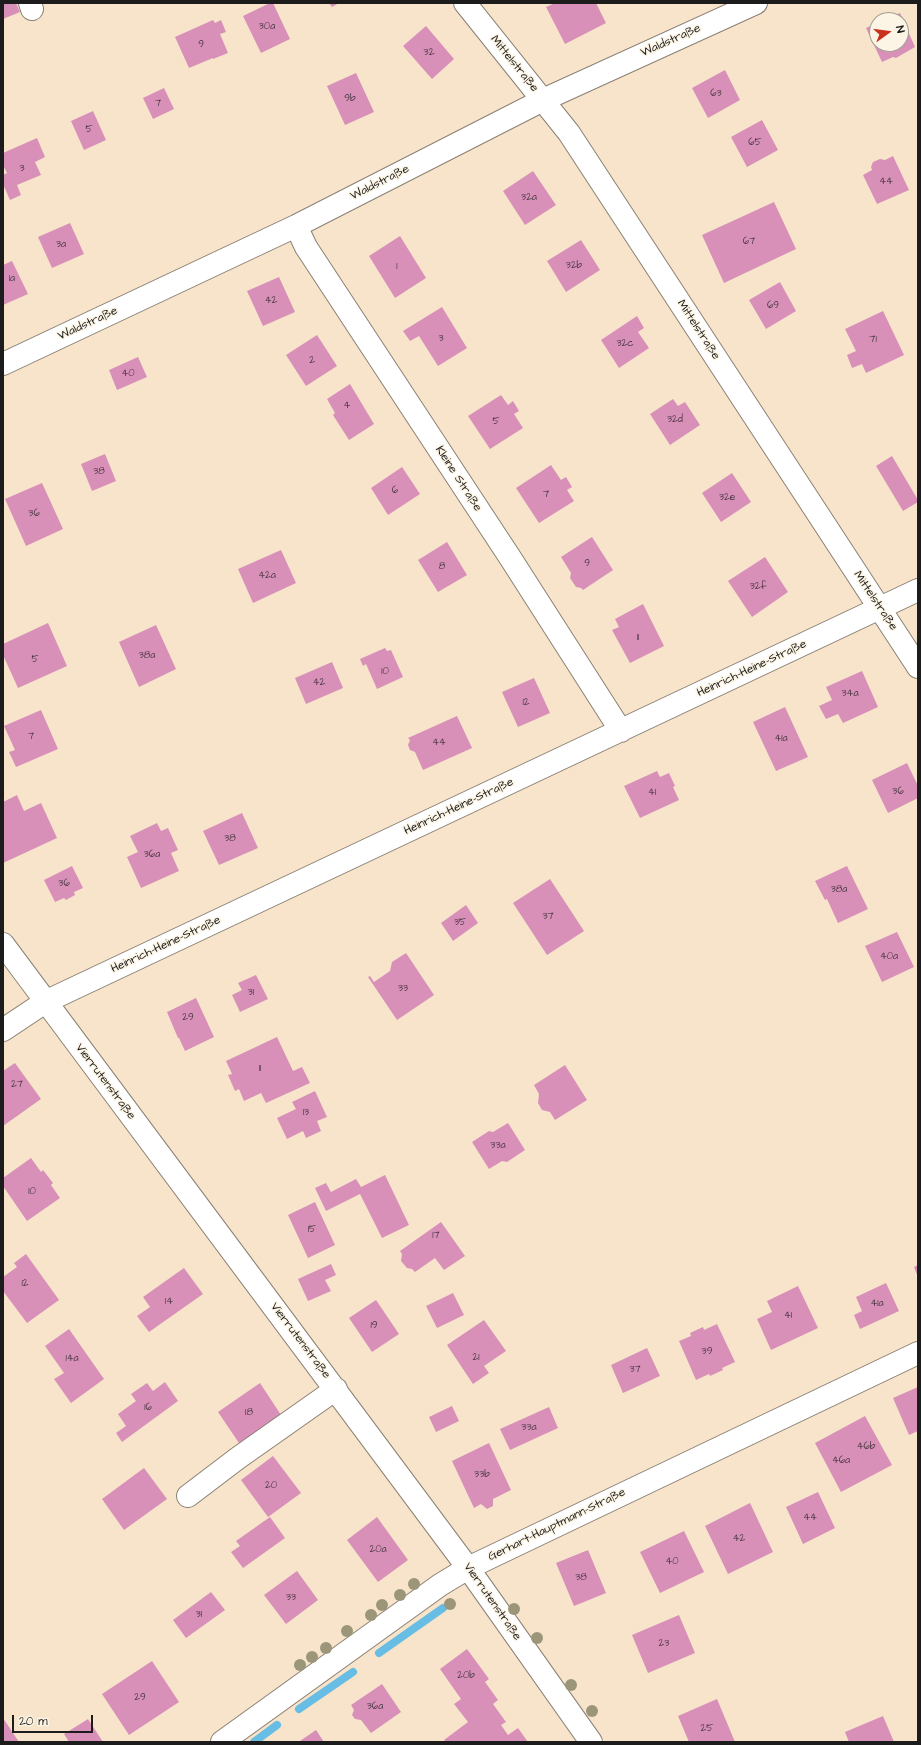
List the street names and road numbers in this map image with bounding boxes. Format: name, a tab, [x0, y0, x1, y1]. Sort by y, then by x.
street label: Waldstraße	[639, 21, 703, 61]
street label: Mittelstraße	[487, 33, 541, 95]
street label: Waldstraße	[348, 162, 412, 204]
street label: Mittelstraße	[673, 297, 723, 363]
street label: Waldstraße	[56, 304, 120, 344]
street label: Kleine Straße	[432, 444, 484, 514]
street label: Mittelstraße	[850, 569, 900, 633]
street label: Heinrich-Heine-Straße	[695, 637, 809, 701]
street label: Heinrich-Heine-Straße	[402, 775, 516, 839]
street label: Heinrich-Heine-Straße	[109, 913, 223, 977]
street label: Vierrutenstraße	[72, 1041, 138, 1123]
street label: Vierrutenstraße	[267, 1300, 333, 1382]
street label: Gerhart-Hauptmann-Straße	[486, 1485, 628, 1565]
street label: Vierrutenstraße	[460, 1561, 524, 1643]

